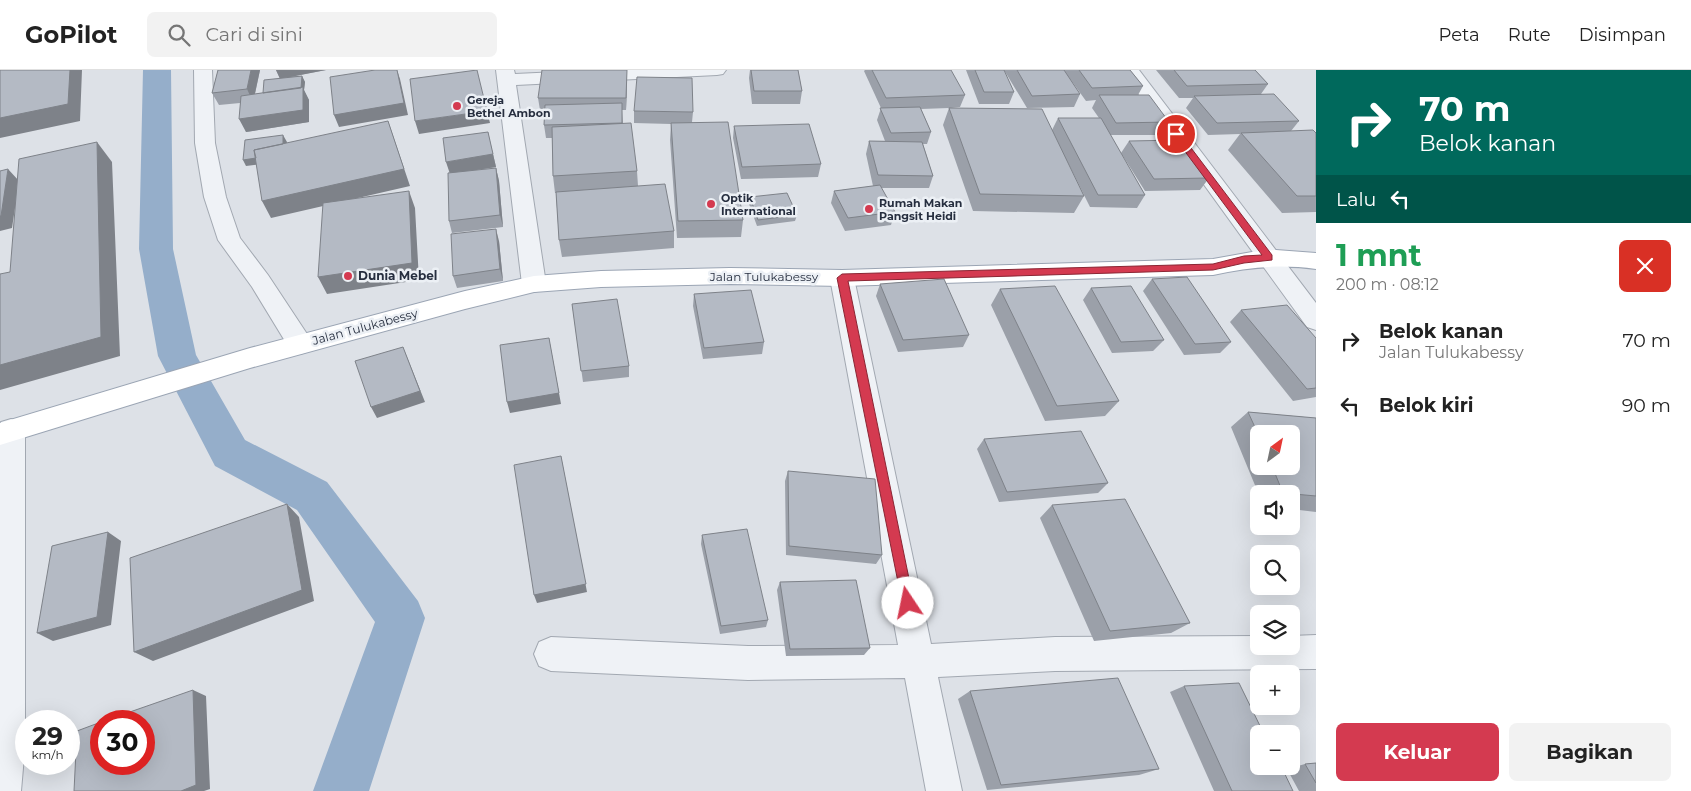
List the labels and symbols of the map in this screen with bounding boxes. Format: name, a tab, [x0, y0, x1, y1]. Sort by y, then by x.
place label: Gereja Bethel Ambon	[467, 93, 551, 120]
marker: Gereja Bethel Ambon	[451, 100, 463, 112]
pin	[1155, 113, 1197, 155]
place label: Optik International	[721, 191, 796, 218]
place label: Rumah Makan Pangsit Heidi	[879, 196, 962, 223]
marker: Optik International	[705, 198, 717, 210]
marker: Rumah Makan Pangsit Heidi	[863, 203, 875, 215]
place label: Dunia Mebel	[358, 268, 437, 283]
street label: Jalan Tulukabessy	[709, 269, 819, 284]
marker: Dunia Mebel	[342, 270, 354, 282]
street label: Jalan Tulukabessy	[310, 305, 420, 348]
north arrow	[1250, 425, 1300, 475]
position arrow	[881, 576, 933, 628]
speed limit sign: 30	[90, 710, 155, 775]

